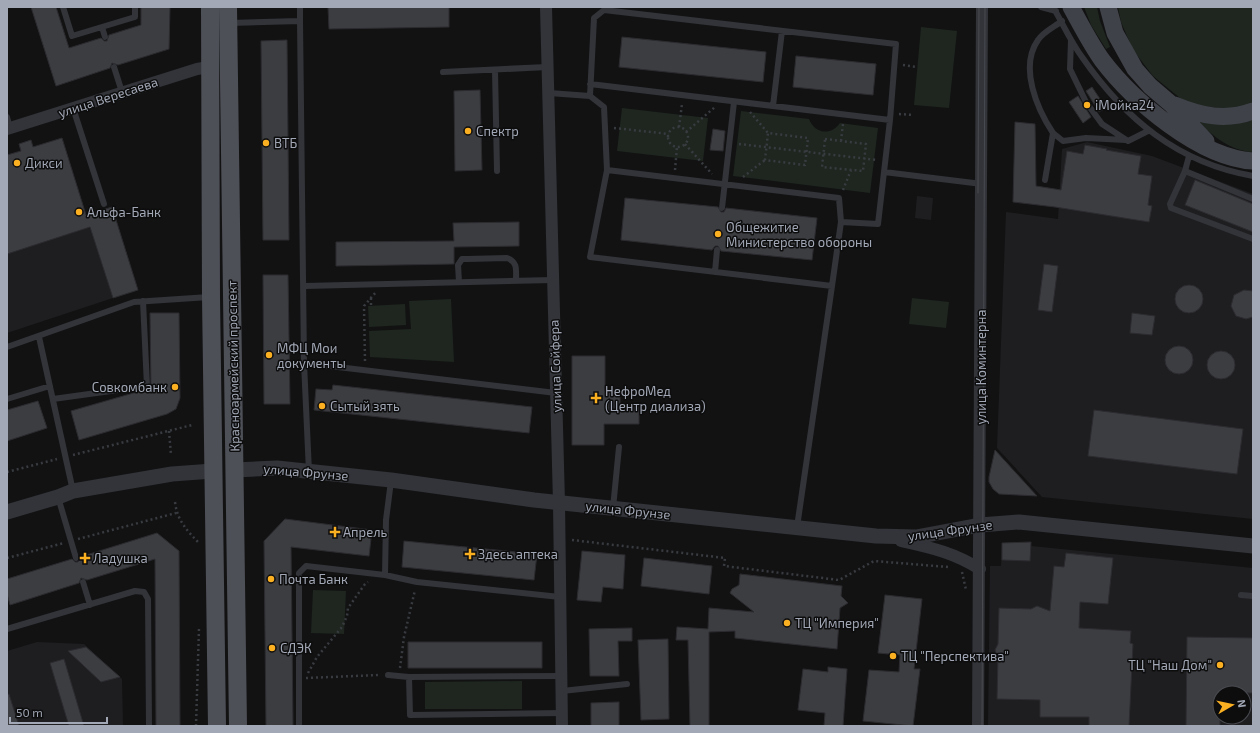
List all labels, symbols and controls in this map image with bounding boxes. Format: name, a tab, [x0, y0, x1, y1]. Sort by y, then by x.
street label: улица Вересаева	[56, 73, 160, 121]
place label: iМойка24	[1095, 97, 1154, 113]
marker: iМойка24	[1082, 100, 1092, 110]
place label: Спектр	[476, 123, 519, 139]
marker: Спектр	[463, 126, 473, 136]
place label: ВТБ	[274, 135, 297, 151]
marker: ВТБ	[261, 138, 271, 148]
place label: Дикси	[25, 155, 63, 171]
marker: Дикси	[12, 158, 22, 168]
place label: Альфа-Банк	[87, 204, 161, 220]
marker: Альфа-Банк	[74, 207, 84, 217]
place label: Общежитие Министерство обороны	[726, 219, 872, 250]
marker: Общежитие Министерство обороны	[713, 229, 723, 239]
street label: Красноармейский проспект	[223, 280, 242, 452]
street label: улица Коминтерна	[973, 310, 989, 424]
street label: улица Сойфера	[545, 319, 565, 413]
place label: МФЦ Мои документы	[277, 340, 346, 371]
marker: МФЦ Мои документы	[264, 350, 274, 360]
place label: Совкомбанк	[92, 379, 167, 395]
marker: Совкомбанк	[170, 382, 180, 392]
place label: НефроМед (Центр диализа)	[605, 383, 706, 414]
marker: НефроМед (Центр диализа)	[590, 392, 602, 404]
place label: Сытый зять	[330, 398, 400, 414]
marker: Сытый зять	[317, 401, 327, 411]
street label: улица Фрунзе	[263, 460, 349, 484]
street label: улица Фрунзе	[585, 498, 671, 522]
street label: улица Фрунзе	[907, 516, 993, 544]
place label: Апрель	[343, 524, 387, 540]
marker: Апрель	[330, 527, 340, 537]
place label: Здесь аптека	[478, 546, 558, 562]
marker: Здесь аптека	[465, 549, 475, 559]
place label: Ладушка	[93, 550, 148, 566]
marker: Ладушка	[80, 553, 90, 563]
place label: Почта Банк	[279, 571, 348, 587]
marker: Почта Банк	[266, 574, 276, 584]
place label: ТЦ "Империя"	[795, 615, 879, 631]
marker: ТЦ "Империя"	[782, 618, 792, 628]
place label: СДЭК	[280, 640, 312, 656]
marker: СДЭК	[267, 643, 277, 653]
place label: ТЦ "Перспектива"	[901, 648, 1009, 664]
marker: ТЦ "Перспектива"	[888, 651, 898, 661]
place label: ТЦ "Наш Дом"	[1128, 657, 1212, 673]
marker: ТЦ "Наш Дом"	[1215, 660, 1225, 670]
north arrow	[1212, 685, 1252, 725]
text: N	[1235, 698, 1249, 708]
scale bar	[10, 699, 107, 725]
text: 50 m	[16, 705, 43, 719]

